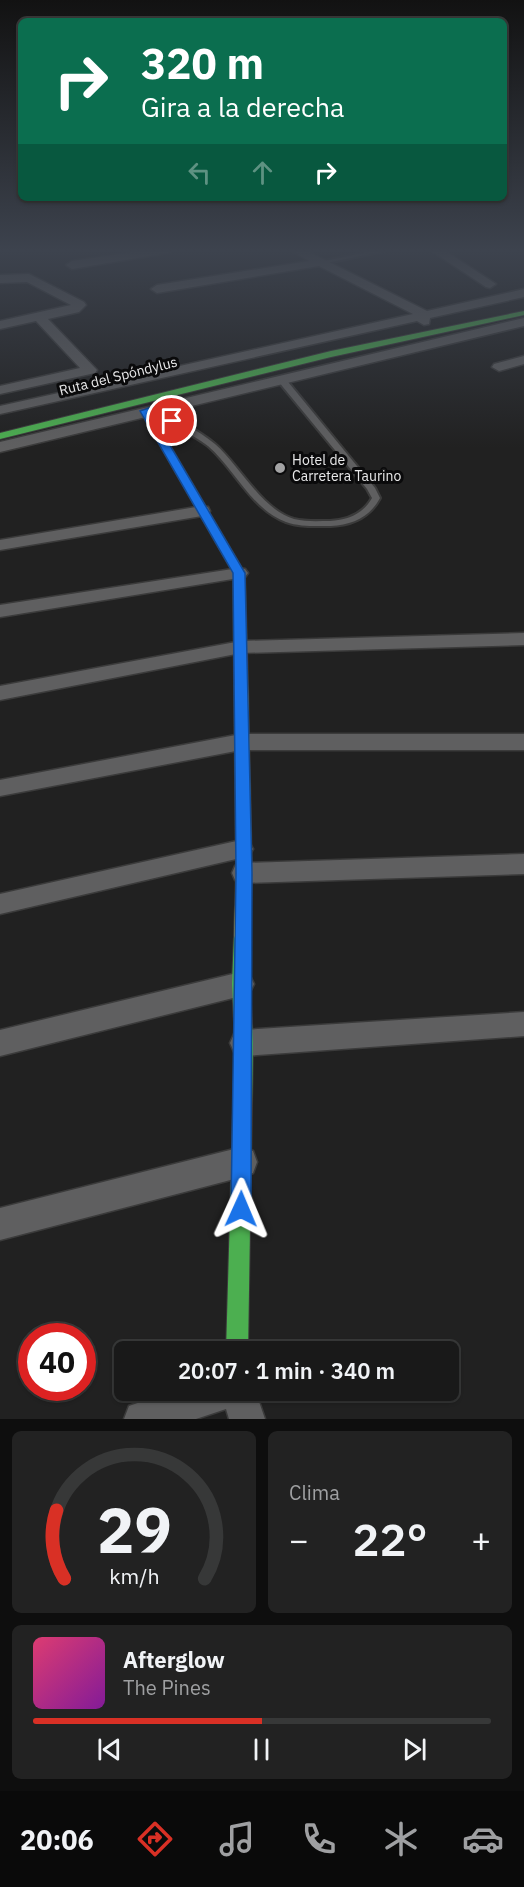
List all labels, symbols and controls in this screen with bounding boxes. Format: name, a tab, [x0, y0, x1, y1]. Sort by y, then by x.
text: 320 m	[141, 36, 264, 91]
icon: right	[42, 42, 120, 120]
text: Gira a la derecha	[141, 89, 344, 124]
icon: left	[183, 156, 216, 189]
icon: ahead	[246, 156, 279, 189]
icon: right	[309, 156, 342, 189]
street label: Ruta del Spóndylus	[57, 353, 179, 399]
pin	[146, 395, 197, 446]
icon: arrive	[155, 404, 188, 437]
place label: Hotel de Carretera Taurino	[292, 451, 402, 485]
marker: Hotel de Carretera Taurino	[273, 461, 287, 475]
position arrow	[209, 1177, 273, 1241]
speed limit sign: 40	[18, 1323, 96, 1401]
text: 20:07 · 1 min · 340 m	[178, 1356, 395, 1385]
text: Clima	[289, 1479, 340, 1506]
text: 29	[97, 1489, 171, 1570]
text: 22°	[352, 1510, 428, 1568]
text: −	[289, 1518, 309, 1561]
text: +	[471, 1518, 491, 1561]
text: km/h	[109, 1562, 159, 1590]
text: Afterglow	[123, 1645, 225, 1674]
text: The Pines	[123, 1674, 211, 1701]
icon: previous	[93, 1733, 126, 1766]
icon: pause	[245, 1733, 278, 1766]
icon: next	[398, 1733, 431, 1766]
icon: directions	[134, 1818, 176, 1860]
icon: music	[216, 1818, 258, 1860]
icon: phone	[298, 1818, 340, 1860]
icon: climate	[380, 1818, 422, 1860]
icon: car	[462, 1818, 504, 1860]
text: 20:06	[20, 1822, 94, 1857]

